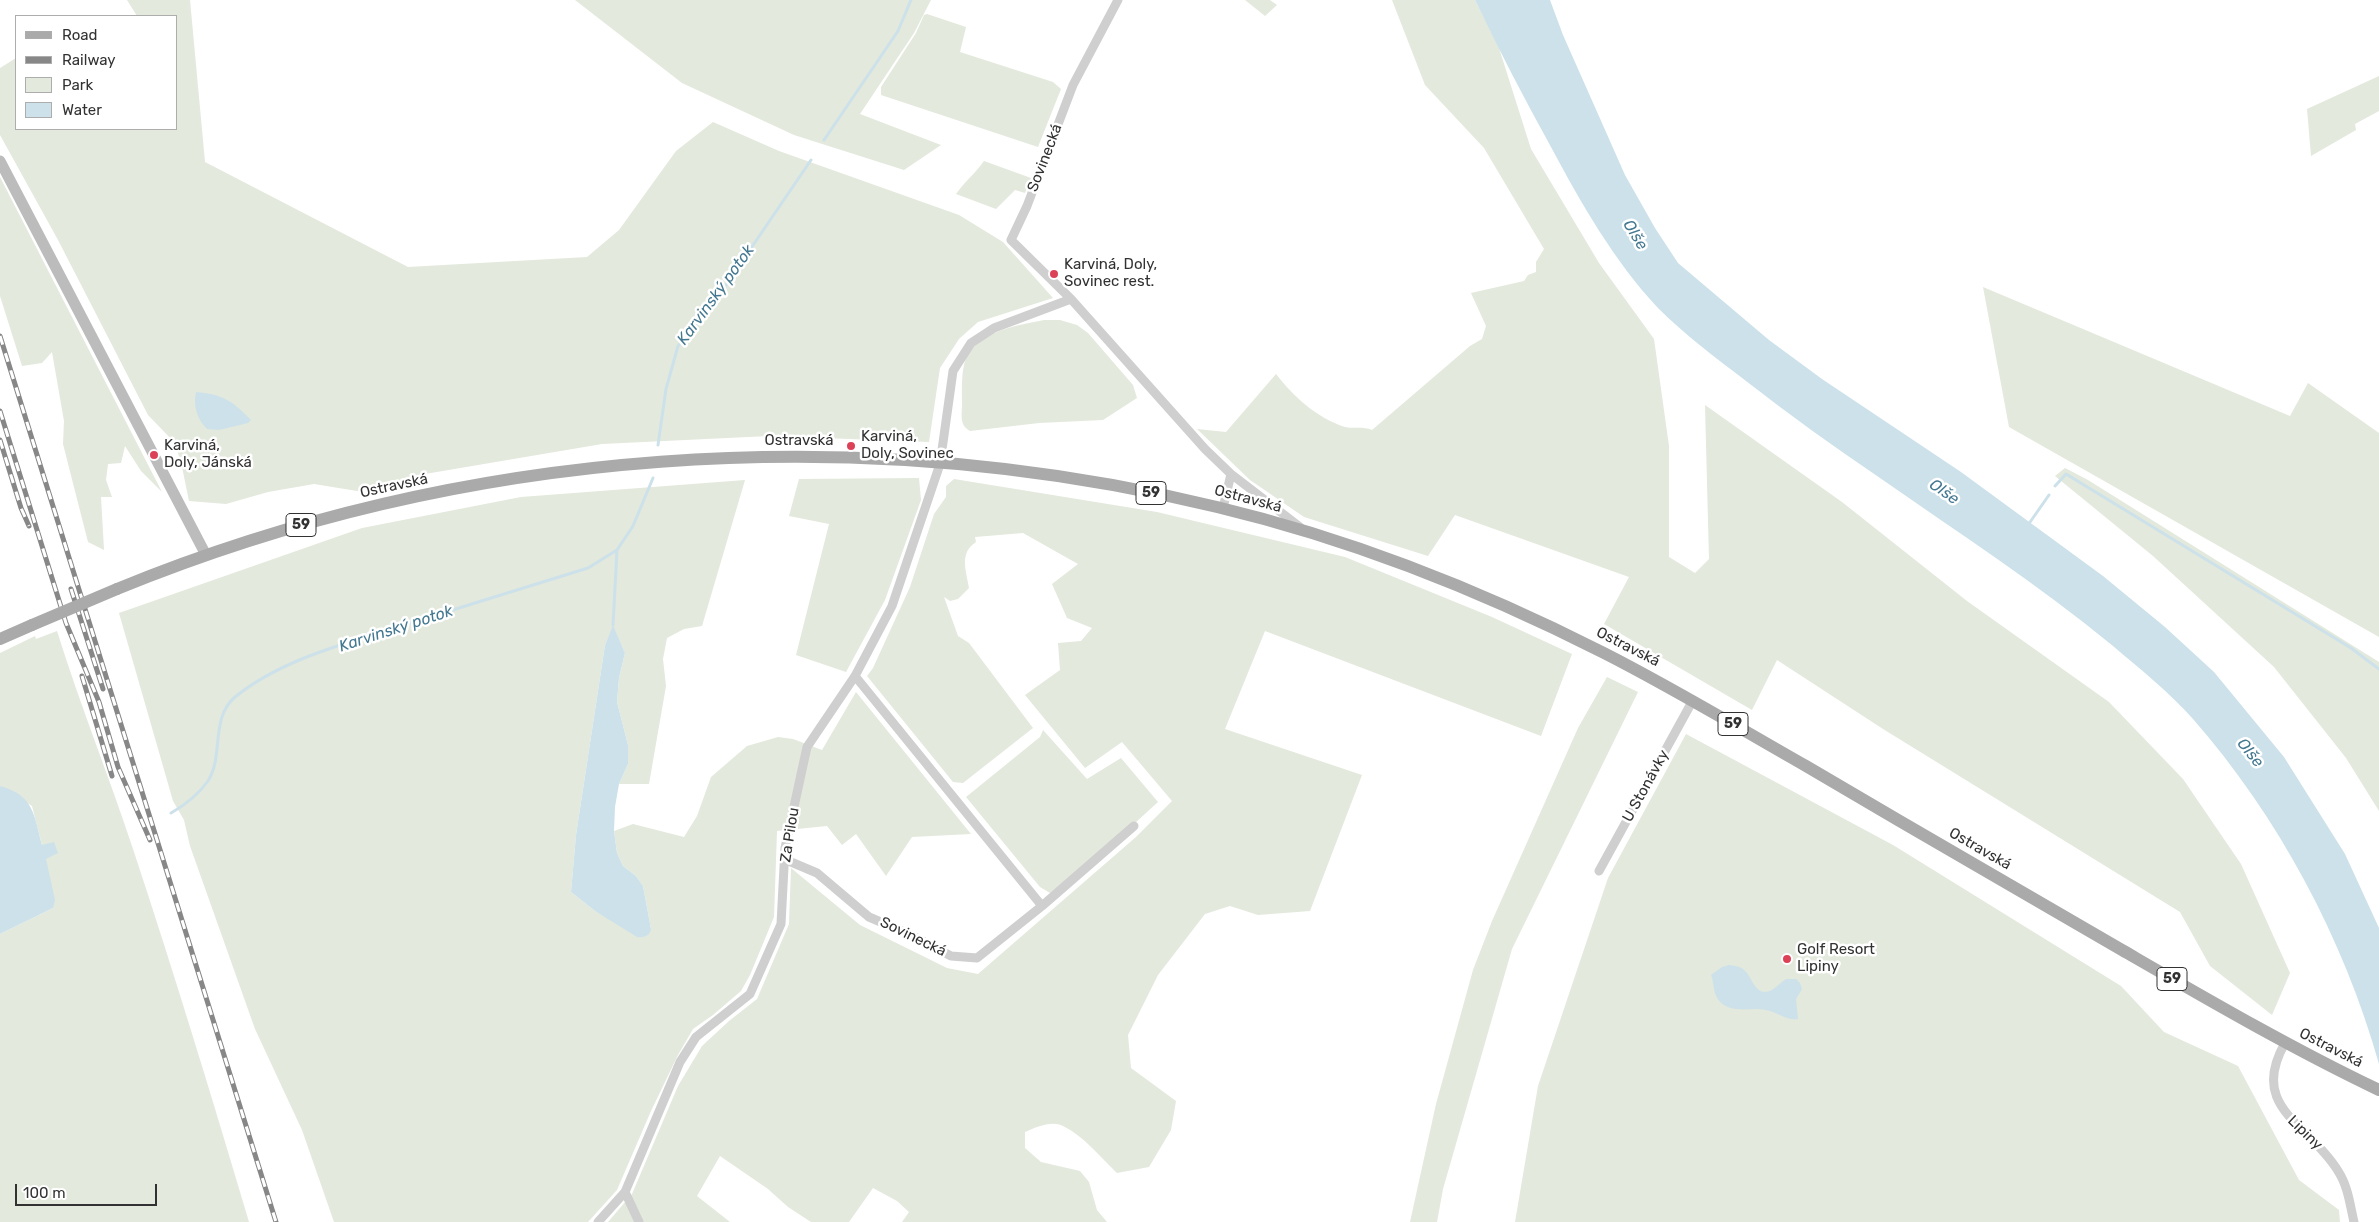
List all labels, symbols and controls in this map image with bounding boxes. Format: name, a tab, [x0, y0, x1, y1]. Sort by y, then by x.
legend	[15, 15, 178, 130]
text: Road	[62, 26, 98, 44]
text: Railway	[62, 51, 116, 69]
text: Park	[62, 76, 93, 94]
text: Water	[62, 101, 102, 119]
street label: Sovinecká	[1024, 122, 1066, 194]
water label: Olše	[1619, 216, 1651, 254]
water label: Karvinský potok	[673, 241, 759, 349]
place label: Karviná, Doly, Sovinec rest.	[1064, 256, 1157, 291]
marker: Karviná, Doly, Sovinec rest.	[1048, 268, 1060, 280]
place label: Karviná, Doly, Sovinec	[861, 428, 954, 463]
street label: Ostravská	[765, 432, 833, 450]
place label: Karviná, Doly, Jánská	[164, 437, 252, 472]
marker: Karviná, Doly, Sovinec	[845, 440, 857, 452]
marker: Karviná, Doly, Jánská	[148, 449, 160, 461]
street label: Ostravská	[358, 470, 430, 502]
water label: Olše	[1925, 475, 1963, 509]
street label: Ostravská	[1212, 481, 1284, 517]
road number: 59	[1136, 482, 1166, 504]
road number: 59	[286, 514, 316, 536]
water label: Karvinský potok	[337, 602, 455, 656]
street label: Ostravská	[1593, 623, 1663, 671]
road number: 59	[1718, 712, 1748, 736]
water label: Olše	[2233, 735, 2267, 771]
street label: U Stonávky	[1619, 747, 1673, 825]
street label: Za Pilou	[777, 806, 803, 864]
street label: Ostravská	[1946, 824, 2014, 874]
street label: Sovinecká	[877, 913, 949, 961]
place label: Golf Resort Lipiny	[1797, 941, 1875, 976]
marker: Golf Resort Lipiny	[1781, 953, 1793, 965]
road number: 59	[2157, 968, 2187, 991]
street label: Ostravská	[2296, 1024, 2366, 1072]
street label: Lipiny	[2284, 1112, 2326, 1154]
scale bar	[18, 1174, 160, 1206]
text: 100 m	[23, 1184, 65, 1202]

